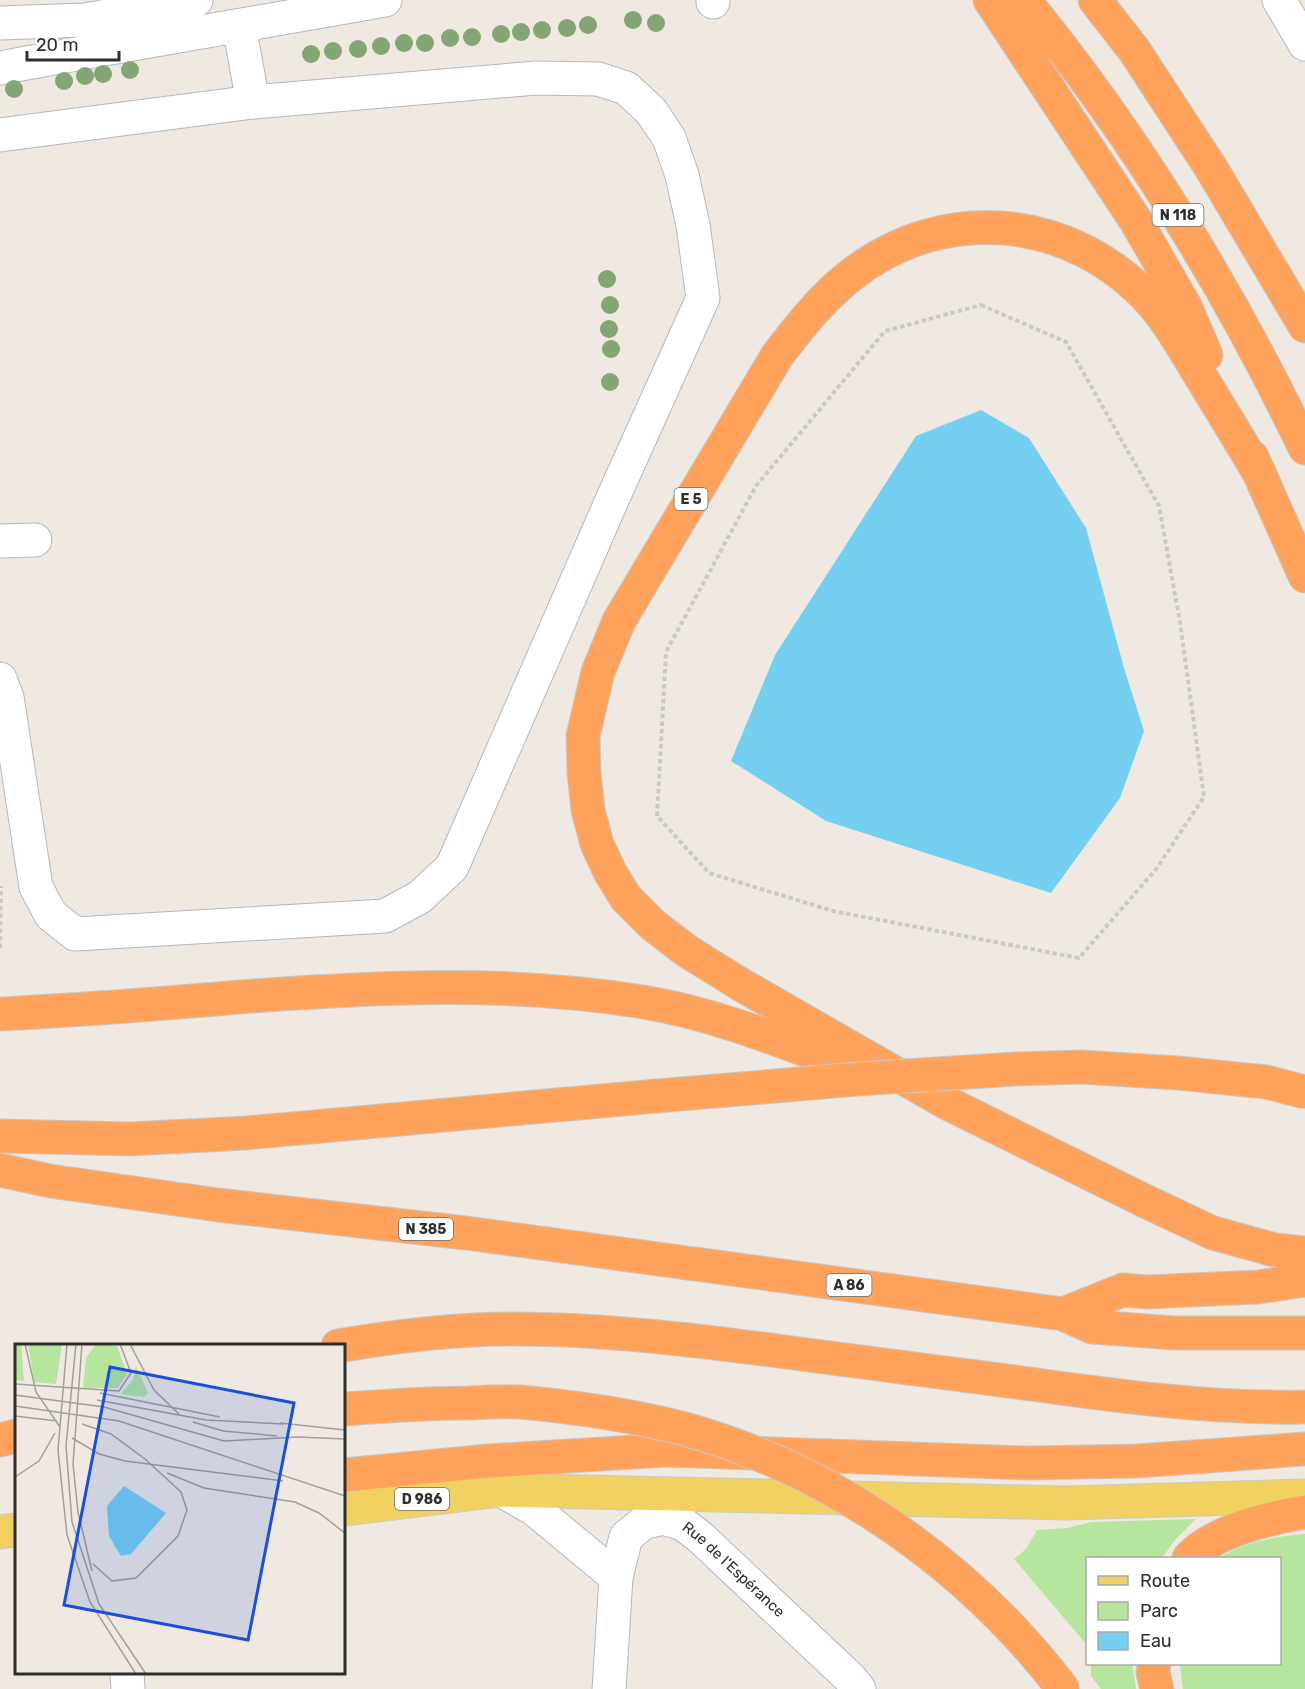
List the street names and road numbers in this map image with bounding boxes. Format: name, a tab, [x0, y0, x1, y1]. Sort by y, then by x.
road number: N 118	[1152, 204, 1204, 226]
road number: E 5	[674, 488, 708, 510]
road number: N 385	[399, 1218, 453, 1240]
road number: A 86	[826, 1274, 872, 1296]
road number: D 986	[395, 1488, 449, 1510]
street label: Rue de l'Espérance	[679, 1518, 788, 1621]

